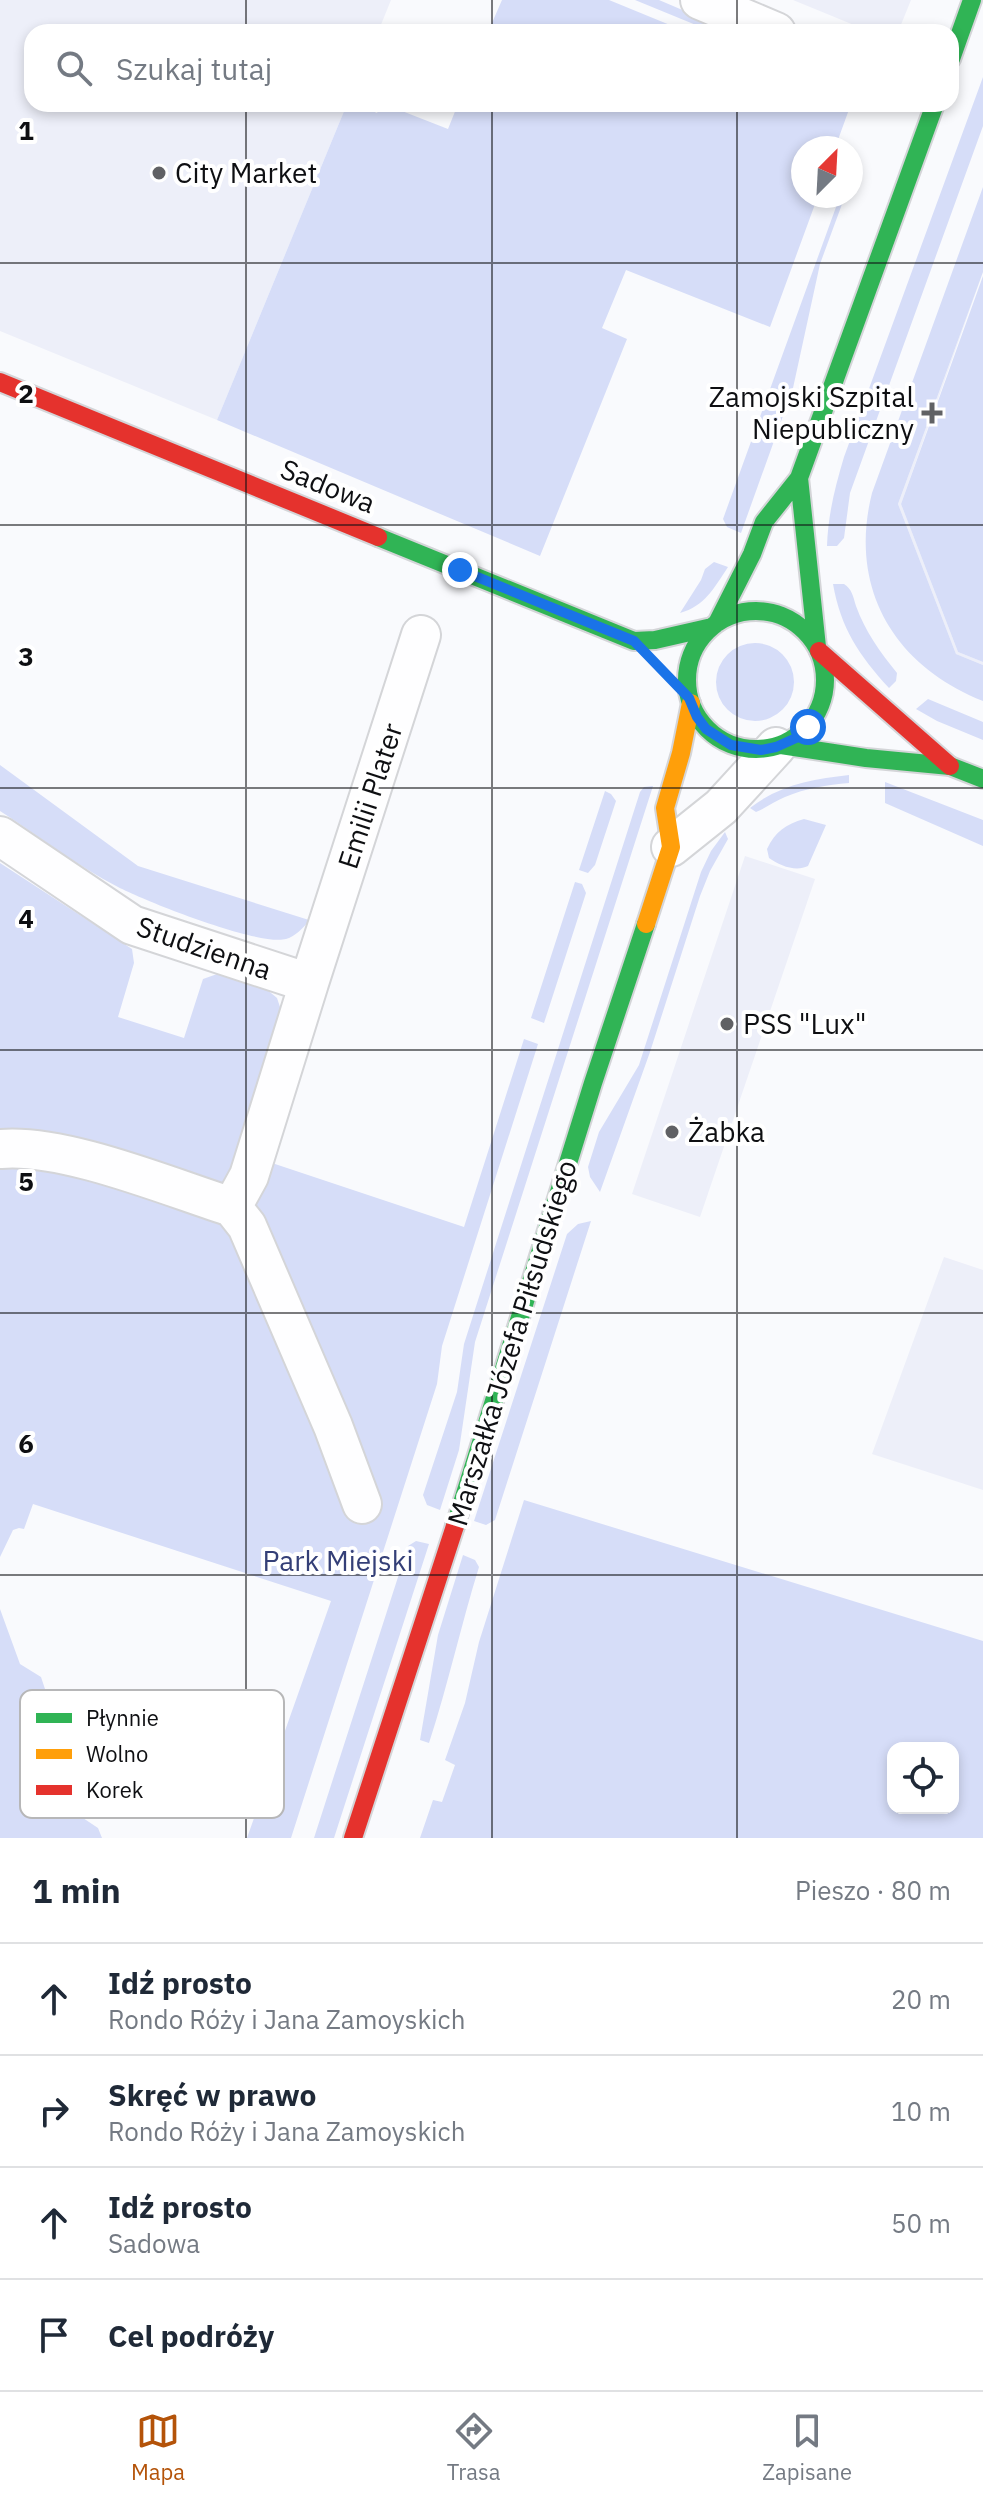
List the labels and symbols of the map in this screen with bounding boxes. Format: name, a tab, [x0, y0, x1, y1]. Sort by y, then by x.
text: 1	[18, 113, 34, 147]
north arrow	[791, 136, 863, 208]
place label: City Market	[175, 154, 317, 191]
marker: City Market	[150, 164, 168, 182]
text: 2	[18, 376, 34, 410]
place label: Zamojski Szpital Niepubliczny	[709, 378, 914, 447]
marker: Zamojski Szpital Niepubliczny	[921, 402, 943, 424]
street label: Sadowa	[275, 450, 381, 521]
route end	[442, 552, 478, 588]
text: 3	[18, 639, 34, 673]
route start	[790, 709, 826, 745]
street label: Emilii Plater	[329, 718, 410, 873]
text: 4	[18, 901, 34, 935]
street label: Studzienna	[132, 907, 277, 988]
place label: PSS "Lux"	[743, 1005, 866, 1042]
marker: PSS "Lux"	[718, 1015, 736, 1033]
place label: Żabka	[688, 1113, 765, 1150]
marker: Żabka	[663, 1123, 681, 1141]
street label: Marszałka Józefa Piłsudskiego	[438, 1156, 585, 1530]
text: 5	[18, 1164, 34, 1198]
text: 6	[18, 1426, 34, 1460]
park label: Park Miejski	[263, 1542, 413, 1579]
legend	[20, 1690, 284, 1818]
text: Płynnie	[86, 1703, 159, 1732]
text: Wolno	[86, 1739, 148, 1768]
text: Korek	[86, 1775, 144, 1804]

